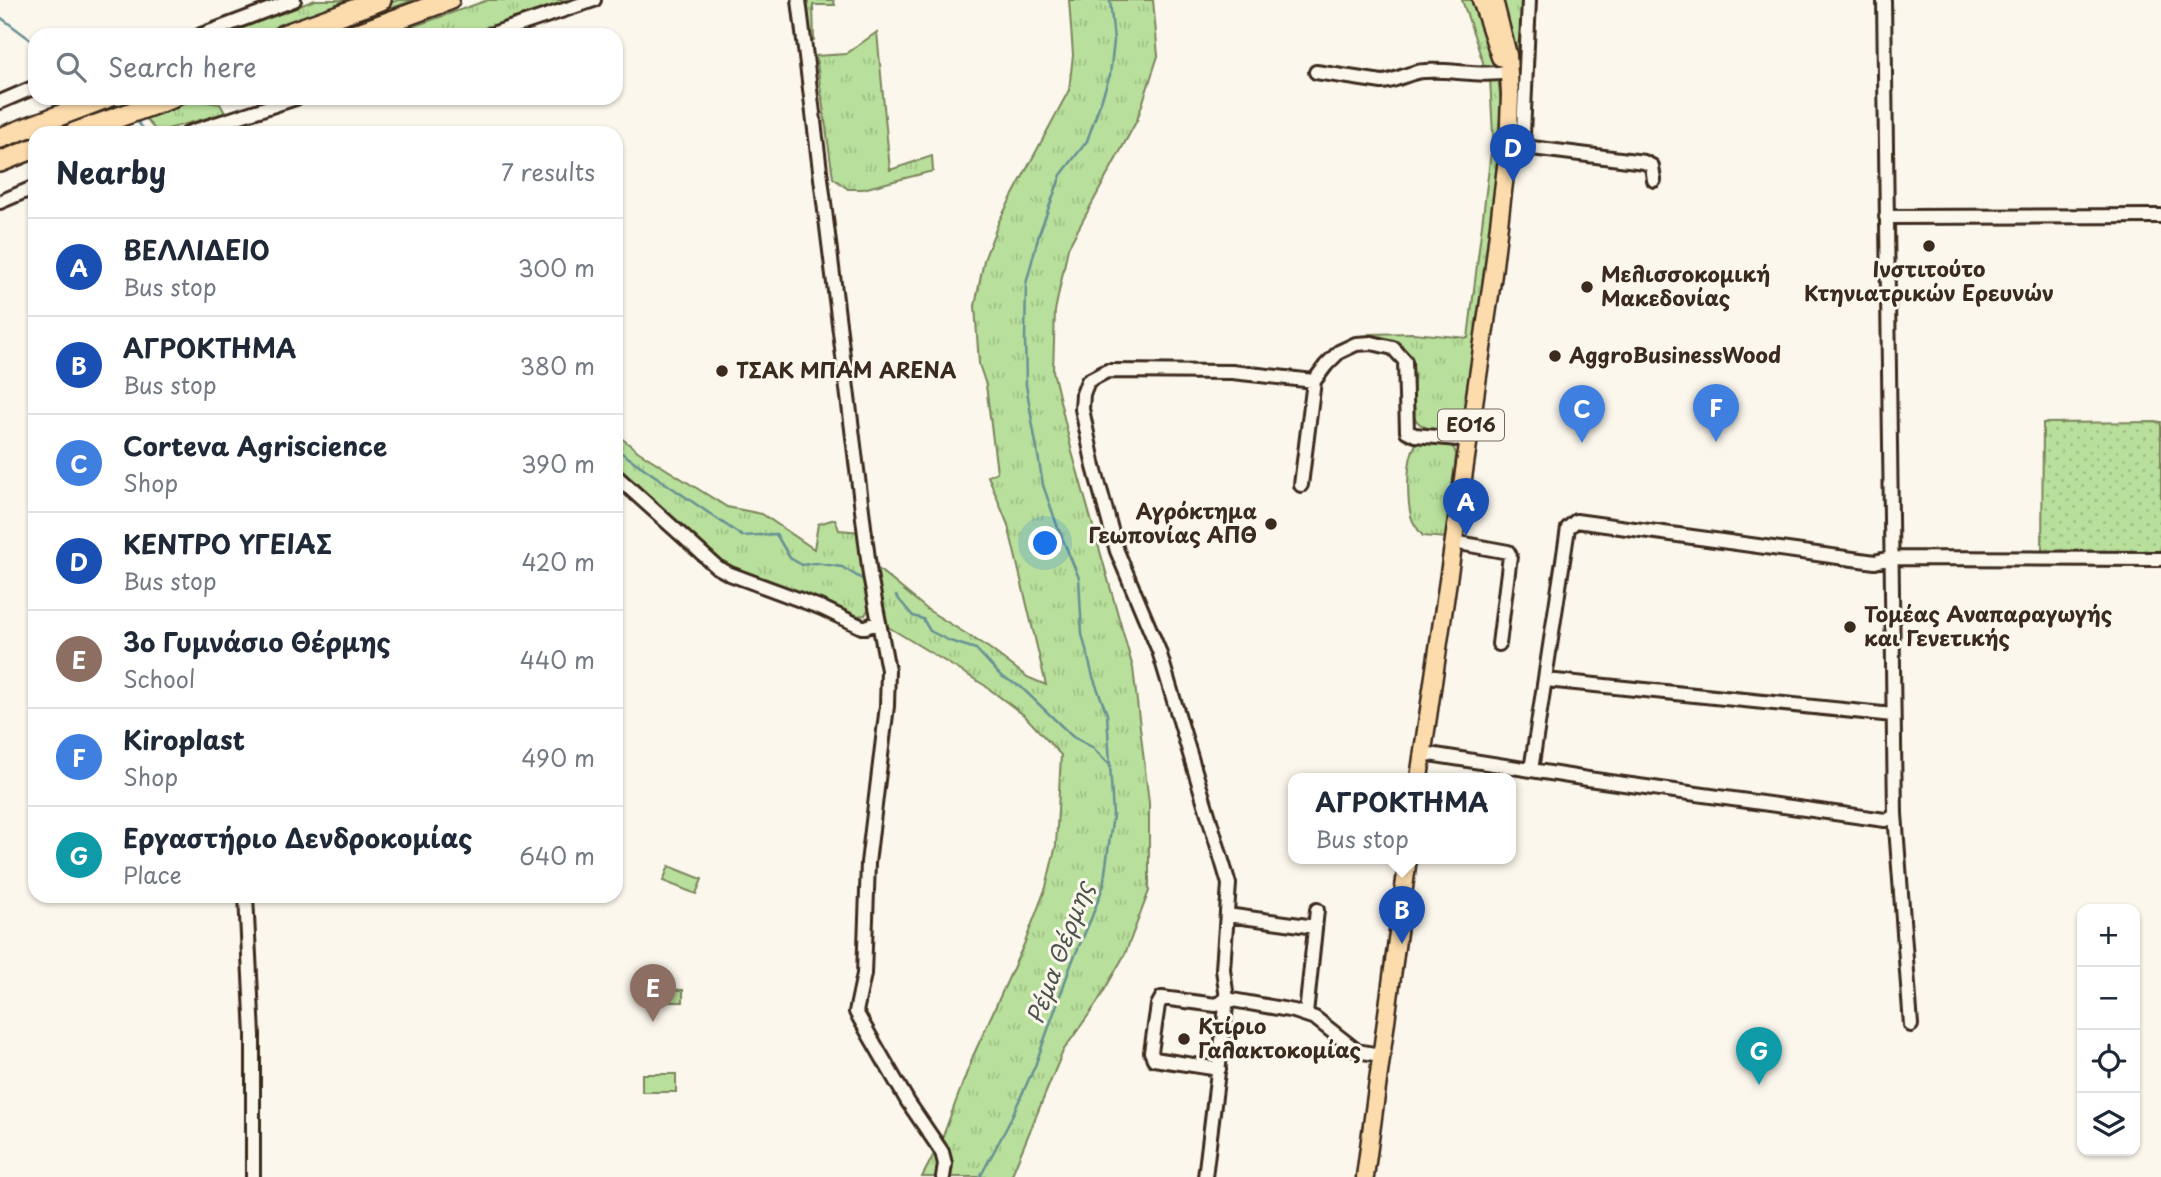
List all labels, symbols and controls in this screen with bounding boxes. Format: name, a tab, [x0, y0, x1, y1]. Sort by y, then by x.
search box	[28, 28, 623, 105]
text: Search here	[108, 47, 257, 86]
icon: search	[52, 48, 90, 86]
pin: D	[1490, 124, 1536, 182]
text: Nearby	[56, 149, 166, 194]
text: 7 results	[501, 154, 595, 189]
text: ΒΕΛΛΙΔΕΙΟ	[123, 230, 270, 269]
marker: Ινστιτούτο Κτηνιατρικών Ερευνών	[1921, 238, 1937, 254]
text: A	[70, 250, 88, 285]
text: 300 m	[518, 250, 595, 285]
place label: Ινστιτούτο Κτηνιατρικών Ερευνών	[1804, 252, 2054, 308]
place label: Μελισσοκομική Μακεδονίας	[1601, 257, 1770, 313]
text: Bus stop	[123, 269, 217, 304]
marker: Μελισσοκομική Μακεδονίας	[1579, 279, 1595, 295]
text: ΑΓΡΟΚΤΗΜΑ	[123, 328, 296, 367]
place label: AggroBusinessWood	[1568, 338, 1781, 370]
text: B	[71, 348, 87, 383]
text: 380 m	[520, 348, 595, 383]
marker: AggroBusinessWood	[1547, 348, 1563, 364]
place label: ΤΣΑΚ ΜΠΑΜ ARENA	[736, 353, 957, 385]
marker: ΤΣΑΚ ΜΠΑΜ ARENA	[714, 363, 730, 379]
text: Bus stop	[123, 367, 217, 402]
pin: F	[1693, 384, 1739, 442]
pin: C	[1559, 385, 1605, 443]
road number: ΕΟ16	[1438, 410, 1504, 440]
text: Corteva Agriscience	[123, 426, 387, 465]
text: C	[70, 446, 88, 481]
text: 390 m	[521, 446, 595, 481]
text: Shop	[123, 465, 178, 500]
pin: A	[1443, 478, 1489, 536]
place label: Αγρόκτημα Γεωπονίας ΑΠΘ	[1088, 494, 1257, 550]
marker: Αγρόκτημα Γεωπονίας ΑΠΘ	[1263, 516, 1279, 532]
text: ΚΕΝΤΡΟ ΥΓΕΙΑΣ	[123, 524, 332, 563]
your location	[1028, 526, 1062, 560]
text: D	[70, 544, 88, 579]
text: 420 m	[521, 544, 595, 579]
text: Bus stop	[123, 563, 217, 598]
place label: Τομέας Αναπαραγωγής και Γενετικής	[1864, 597, 2112, 653]
marker: Τομέας Αναπαραγωγής και Γενετικής	[1842, 619, 1858, 635]
text: 3ο Γυμνάσιο Θέρμης	[123, 622, 391, 661]
text: E	[72, 642, 86, 677]
text: 440 m	[520, 642, 595, 677]
text: School	[123, 661, 195, 696]
text: Kiroplast	[123, 720, 245, 759]
text: F	[72, 740, 86, 775]
text: 490 m	[521, 740, 595, 775]
text: Shop	[123, 759, 178, 794]
popup	[1288, 773, 1516, 864]
text: ΑΓΡΟΚΤΗΜΑ	[1315, 782, 1489, 821]
text: Εργαστήριο Δενδροκομίας	[123, 818, 472, 857]
text: Bus stop	[1315, 821, 1409, 856]
text: G	[70, 838, 88, 873]
text: 640 m	[519, 838, 595, 873]
text: Place	[123, 857, 182, 892]
water label: Ρέμα Θέρμης	[1017, 874, 1101, 1029]
pin: B	[1379, 886, 1425, 944]
map controls	[2077, 904, 2140, 1156]
button: +	[2077, 904, 2140, 967]
pin: E	[630, 964, 676, 1022]
button: −	[2077, 967, 2140, 1030]
place label: Κτίριο Γαλακτοκομίας	[1198, 1009, 1361, 1065]
pin: G	[1736, 1027, 1782, 1085]
button: locate	[2077, 1030, 2140, 1093]
marker: Κτίριο Γαλακτοκομίας	[1176, 1031, 1192, 1047]
button: layers	[2077, 1093, 2140, 1156]

